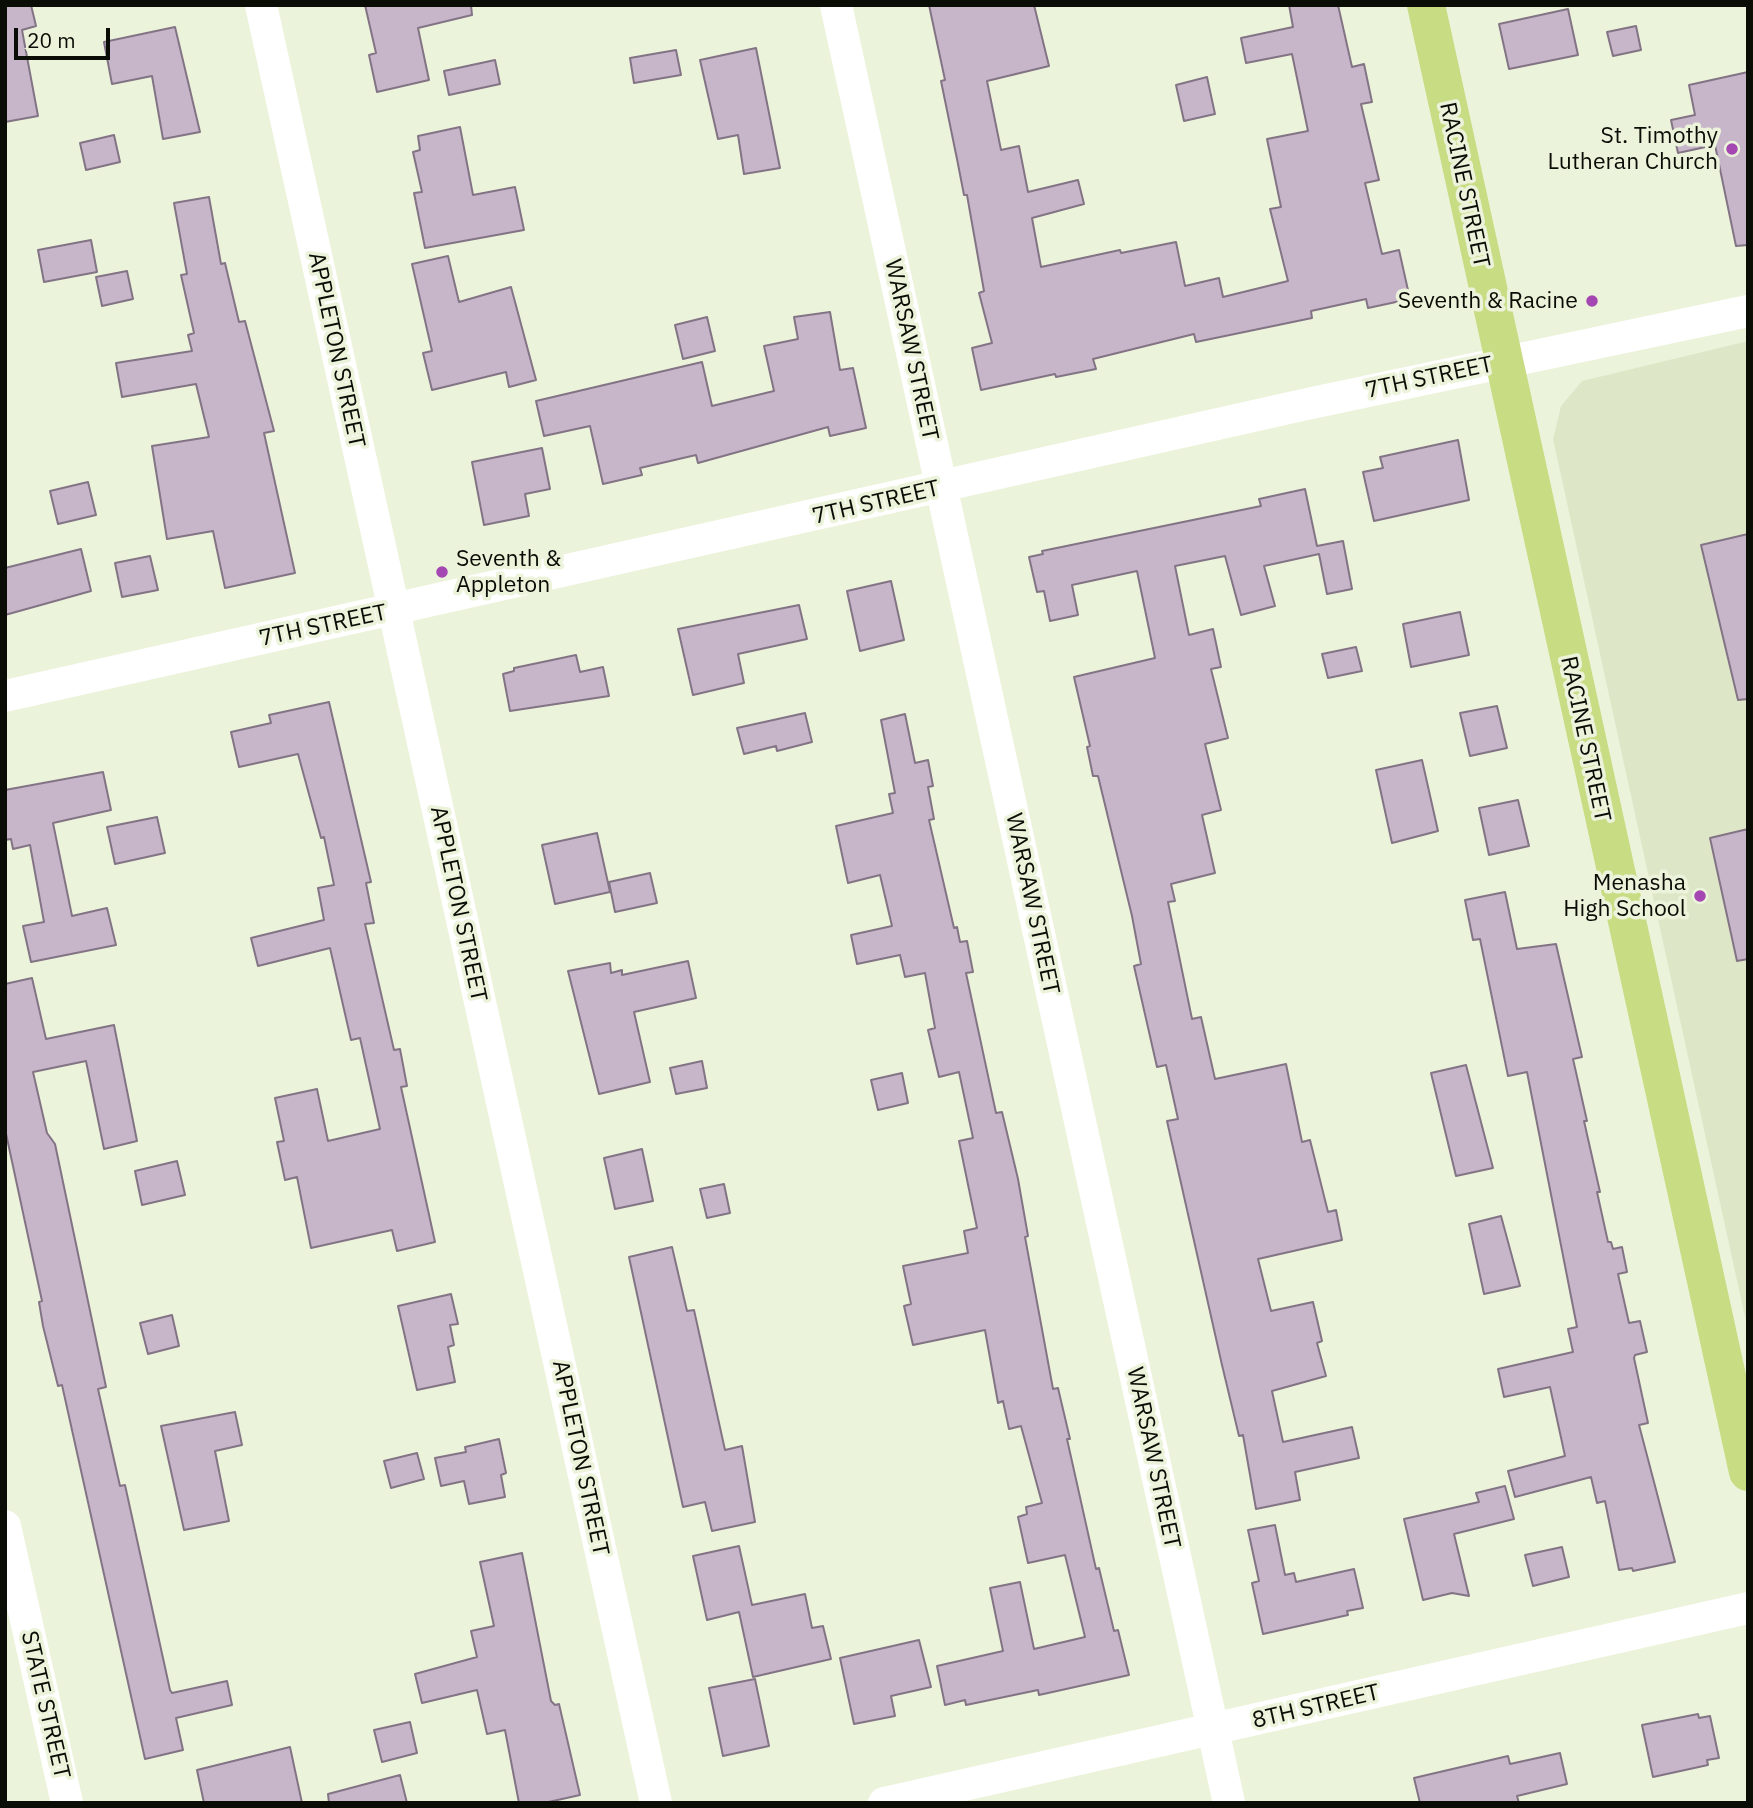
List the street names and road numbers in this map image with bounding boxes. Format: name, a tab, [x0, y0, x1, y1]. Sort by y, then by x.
street label: RACINE STREET	[1433, 100, 1495, 270]
street label: APPLETON STREET	[302, 250, 370, 450]
street label: WARSAW STREET	[878, 257, 944, 443]
street label: 7TH STREET	[1363, 351, 1495, 405]
street label: 7TH STREET	[810, 475, 942, 531]
street label: 7TH STREET	[257, 599, 389, 653]
street label: RACINE STREET	[1554, 654, 1616, 824]
street label: APPLETON STREET	[424, 804, 492, 1004]
street label: WARSAW STREET	[999, 811, 1065, 997]
street label: APPLETON STREET	[546, 1358, 614, 1558]
street label: WARSAW STREET	[1120, 1365, 1186, 1551]
street label: STATE STREET	[15, 1628, 75, 1782]
street label: 8TH STREET	[1250, 1679, 1382, 1735]

